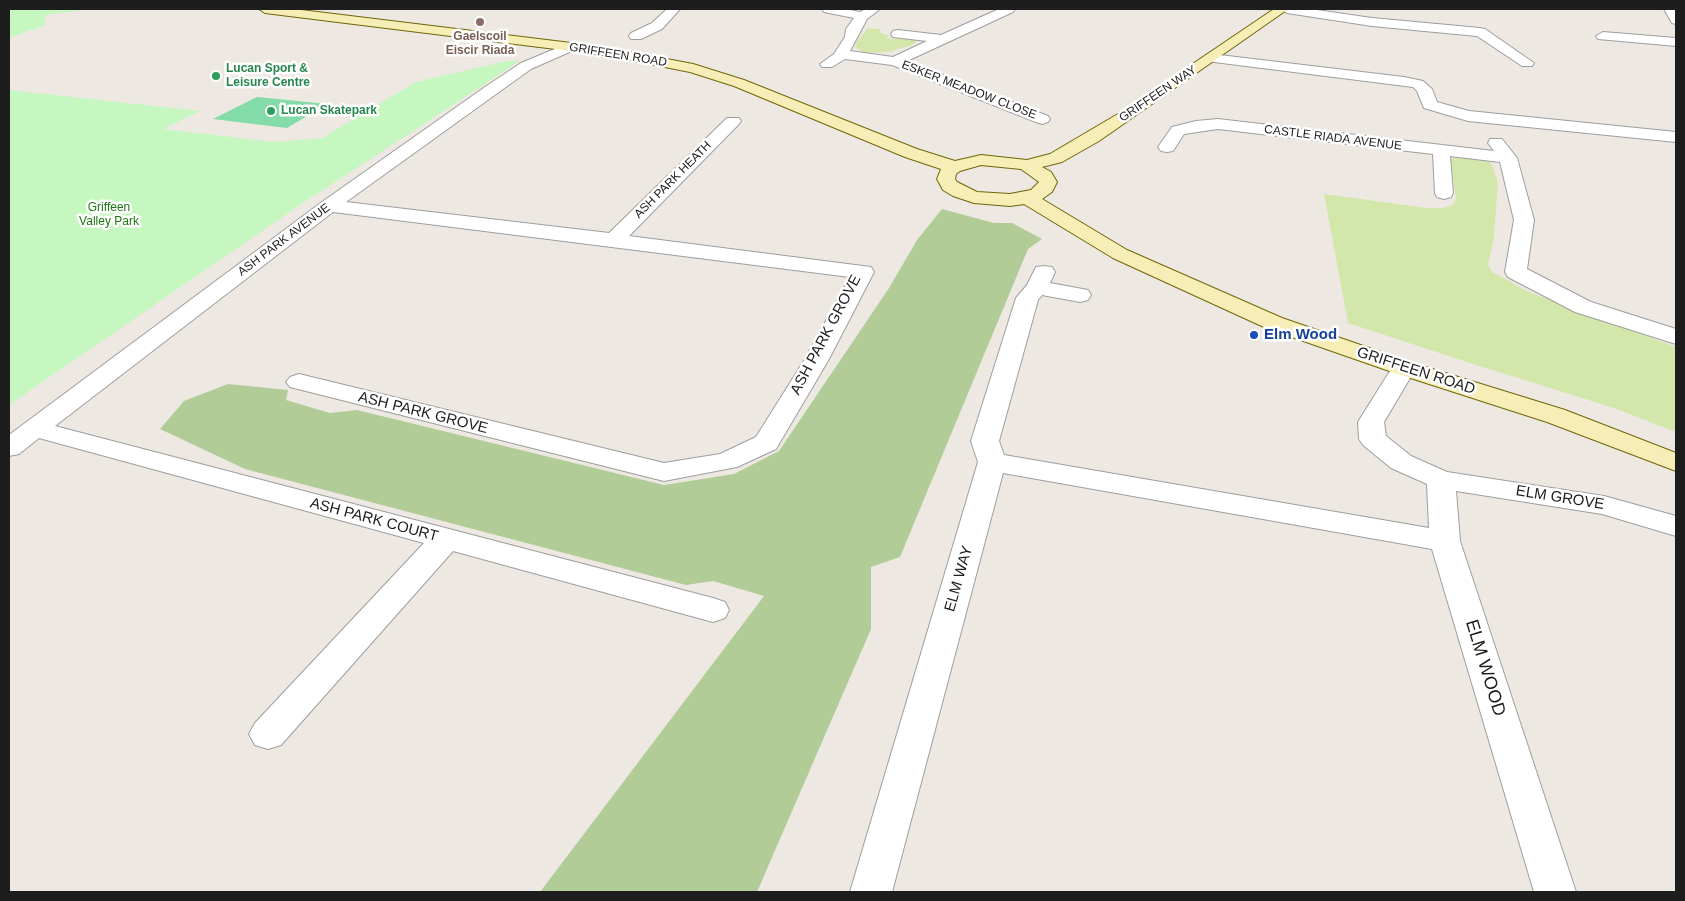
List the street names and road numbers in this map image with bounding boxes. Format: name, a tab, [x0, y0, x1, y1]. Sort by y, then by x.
street label: GRIFFEEN ROAD	[568, 40, 668, 70]
street label: ESKER MEADOW CLOSE	[900, 58, 1038, 122]
street label: GRIFFEEN WAY	[1117, 63, 1199, 125]
street label: CASTLE RIADA AVENUE	[1263, 122, 1403, 154]
street label: ASH PARK HEATH	[632, 139, 714, 221]
street label: ASH PARK AVENUE	[235, 201, 333, 279]
street label: ASH PARK GROVE	[787, 272, 865, 398]
street label: GRIFFEEN ROAD	[1355, 343, 1477, 399]
street label: ASH PARK GROVE	[356, 388, 490, 438]
street label: ELM GROVE	[1515, 482, 1605, 514]
street label: ASH PARK COURT	[308, 494, 440, 546]
street label: ELM WAY	[941, 544, 977, 614]
street label: ELM WOOD	[1460, 617, 1510, 719]

